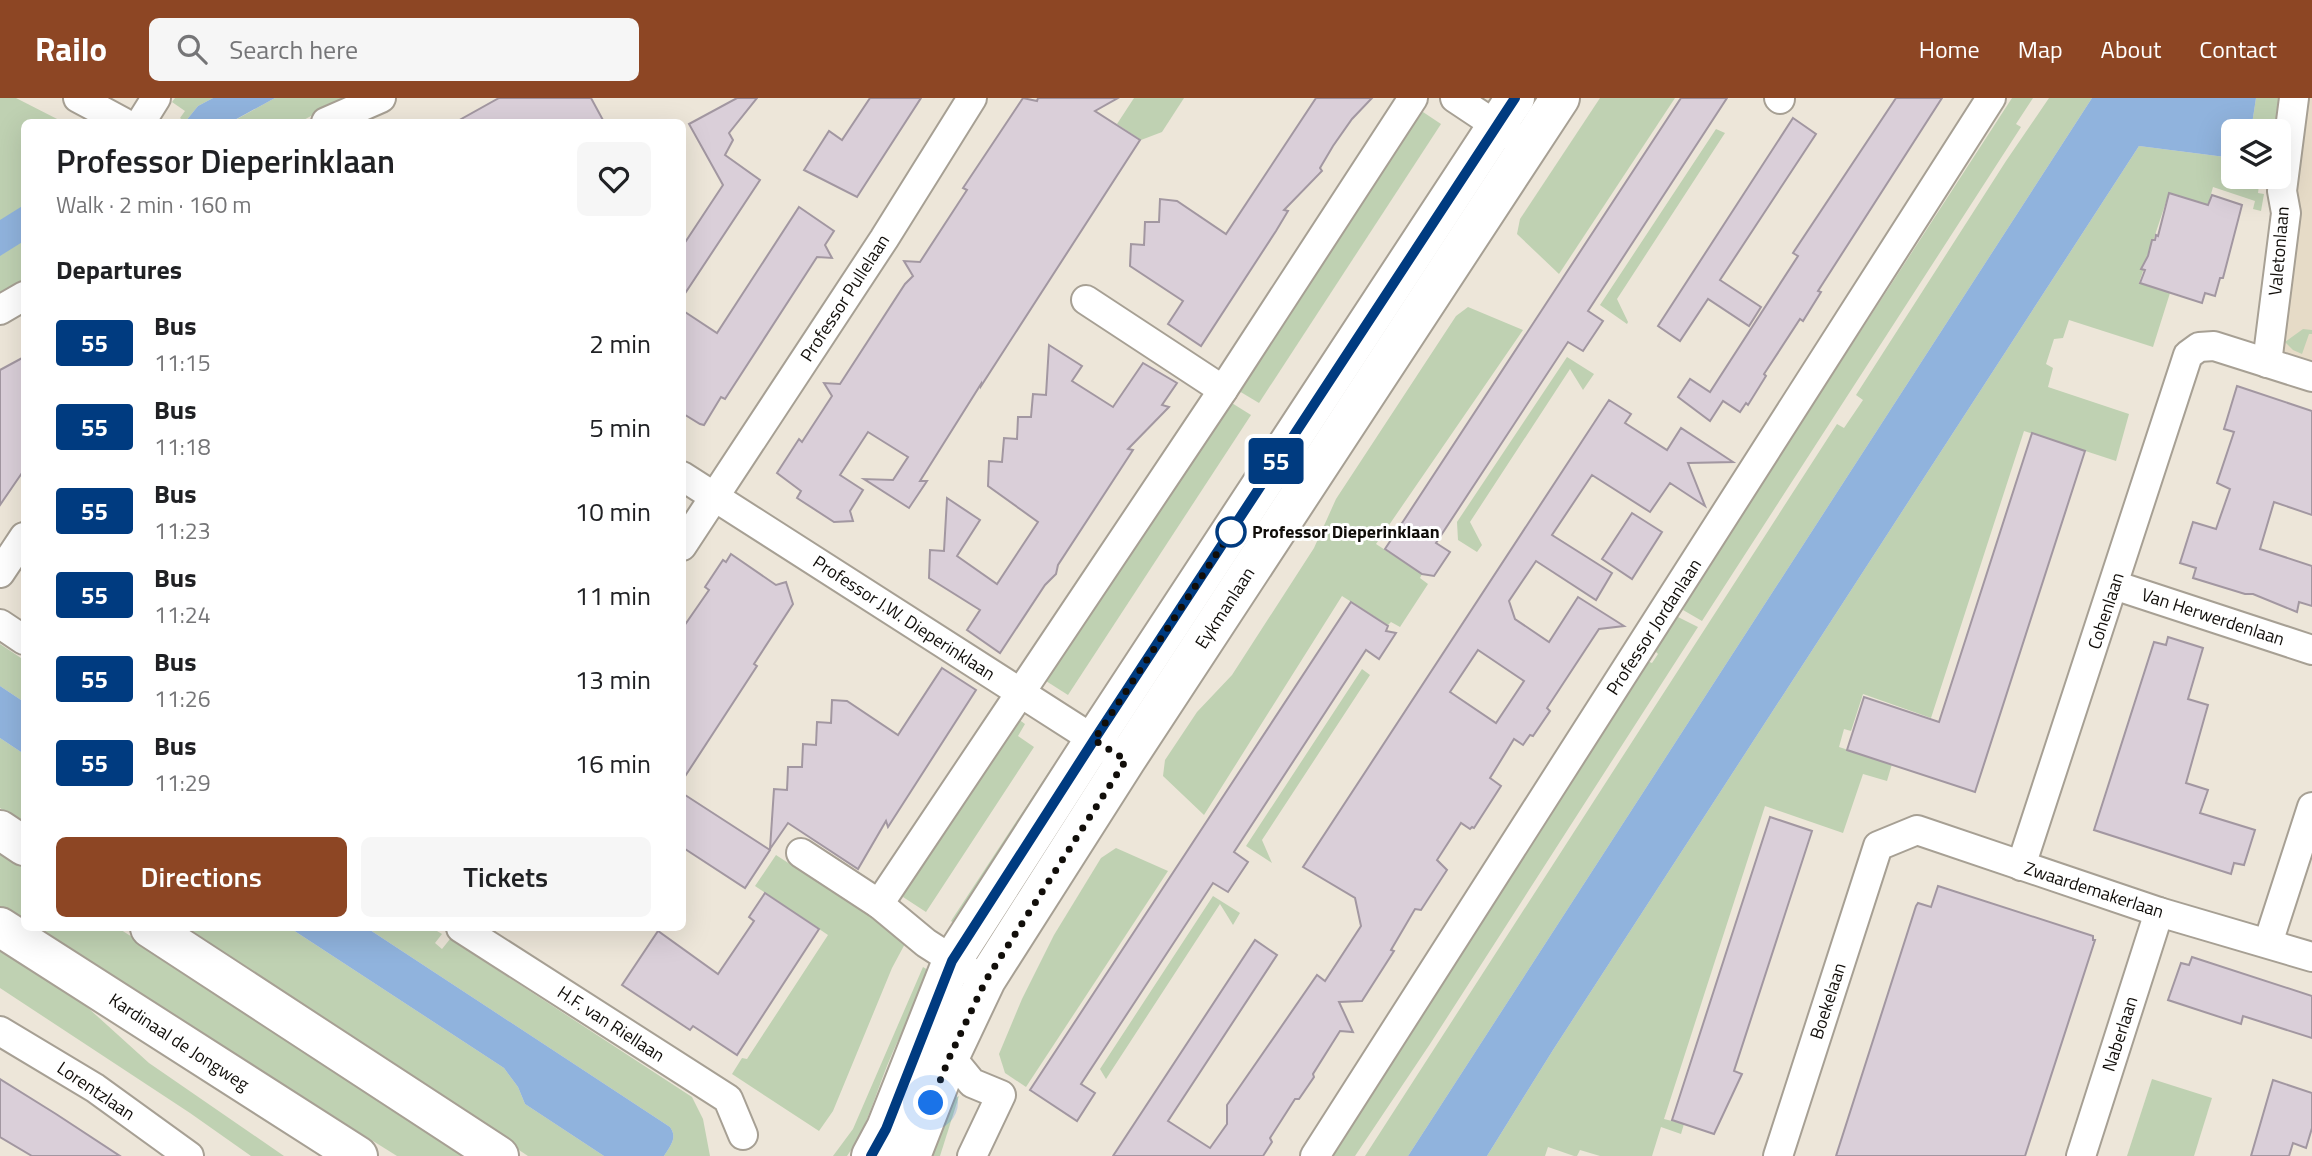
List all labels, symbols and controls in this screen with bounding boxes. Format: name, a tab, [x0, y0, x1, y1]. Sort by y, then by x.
search box	[149, 18, 639, 81]
text: Railo	[35, 24, 107, 74]
icon: search	[173, 30, 211, 68]
text: Search here	[229, 30, 358, 69]
text: Home	[1919, 31, 1980, 67]
text: Map	[2018, 31, 2063, 67]
text: About	[2101, 31, 2161, 67]
text: Contact	[2199, 31, 2277, 67]
map controls	[2221, 119, 2291, 189]
button: layers	[2221, 119, 2291, 189]
text: Professor Dieperinklaan	[56, 136, 395, 186]
button: heart	[577, 142, 651, 216]
text: Walk · 2 min · 160 m	[56, 187, 252, 222]
street label: Valetonlaan	[2261, 205, 2296, 297]
street label: Professor Pullelaan	[793, 229, 896, 367]
text: Departures	[56, 250, 182, 289]
text: Bus	[154, 306, 196, 345]
text: 2 min	[589, 324, 651, 363]
text: 55	[81, 325, 108, 361]
text: 11:15	[154, 345, 211, 380]
text: Bus	[154, 390, 196, 429]
text: 5 min	[589, 408, 651, 447]
text: 55	[81, 409, 108, 445]
text: 11:18	[154, 429, 211, 464]
line badge: 55	[1244, 438, 1308, 484]
text: 55	[1263, 443, 1289, 479]
text: Bus	[154, 474, 196, 513]
text: 10 min	[575, 492, 651, 531]
text: 55	[81, 493, 108, 529]
text: 11:23	[154, 513, 211, 548]
marker: Professor Dieperinklaan	[1216, 517, 1246, 547]
place label: Professor Dieperinklaan	[1252, 518, 1440, 545]
street label: Professor J.W. Dieperinklaan	[808, 548, 1001, 687]
street label: Professor Jordanlaan	[1599, 553, 1708, 700]
text: Bus	[154, 558, 196, 597]
street label: Eykmanlaan	[1188, 562, 1261, 654]
street label: Cohenlaan	[2080, 569, 2131, 653]
text: 11 min	[575, 576, 651, 615]
text: 55	[81, 577, 108, 613]
street label: Van Herwerdenlaan	[2138, 581, 2288, 652]
text: 11:24	[154, 597, 211, 632]
text: Bus	[154, 642, 196, 681]
text: 13 min	[575, 660, 651, 699]
text: 55	[81, 661, 108, 697]
text: 11:26	[154, 681, 211, 716]
text: Bus	[154, 726, 196, 765]
text: 16 min	[575, 744, 651, 783]
text: 55	[81, 745, 108, 781]
text: 11:29	[154, 765, 211, 800]
button: Directions	[56, 837, 347, 917]
button: Tickets	[361, 837, 651, 917]
street label: Zwaardemakerlaan	[2021, 854, 2167, 925]
street label: Boekelaan	[1802, 959, 1853, 1043]
street label: H.F. van Riellaan	[552, 979, 670, 1068]
street label: Kardinaal de Jongweg	[104, 986, 255, 1097]
street label: Naberlaan	[2095, 993, 2144, 1075]
street label: Lorentzlaan	[52, 1054, 141, 1127]
your location	[913, 1085, 948, 1120]

